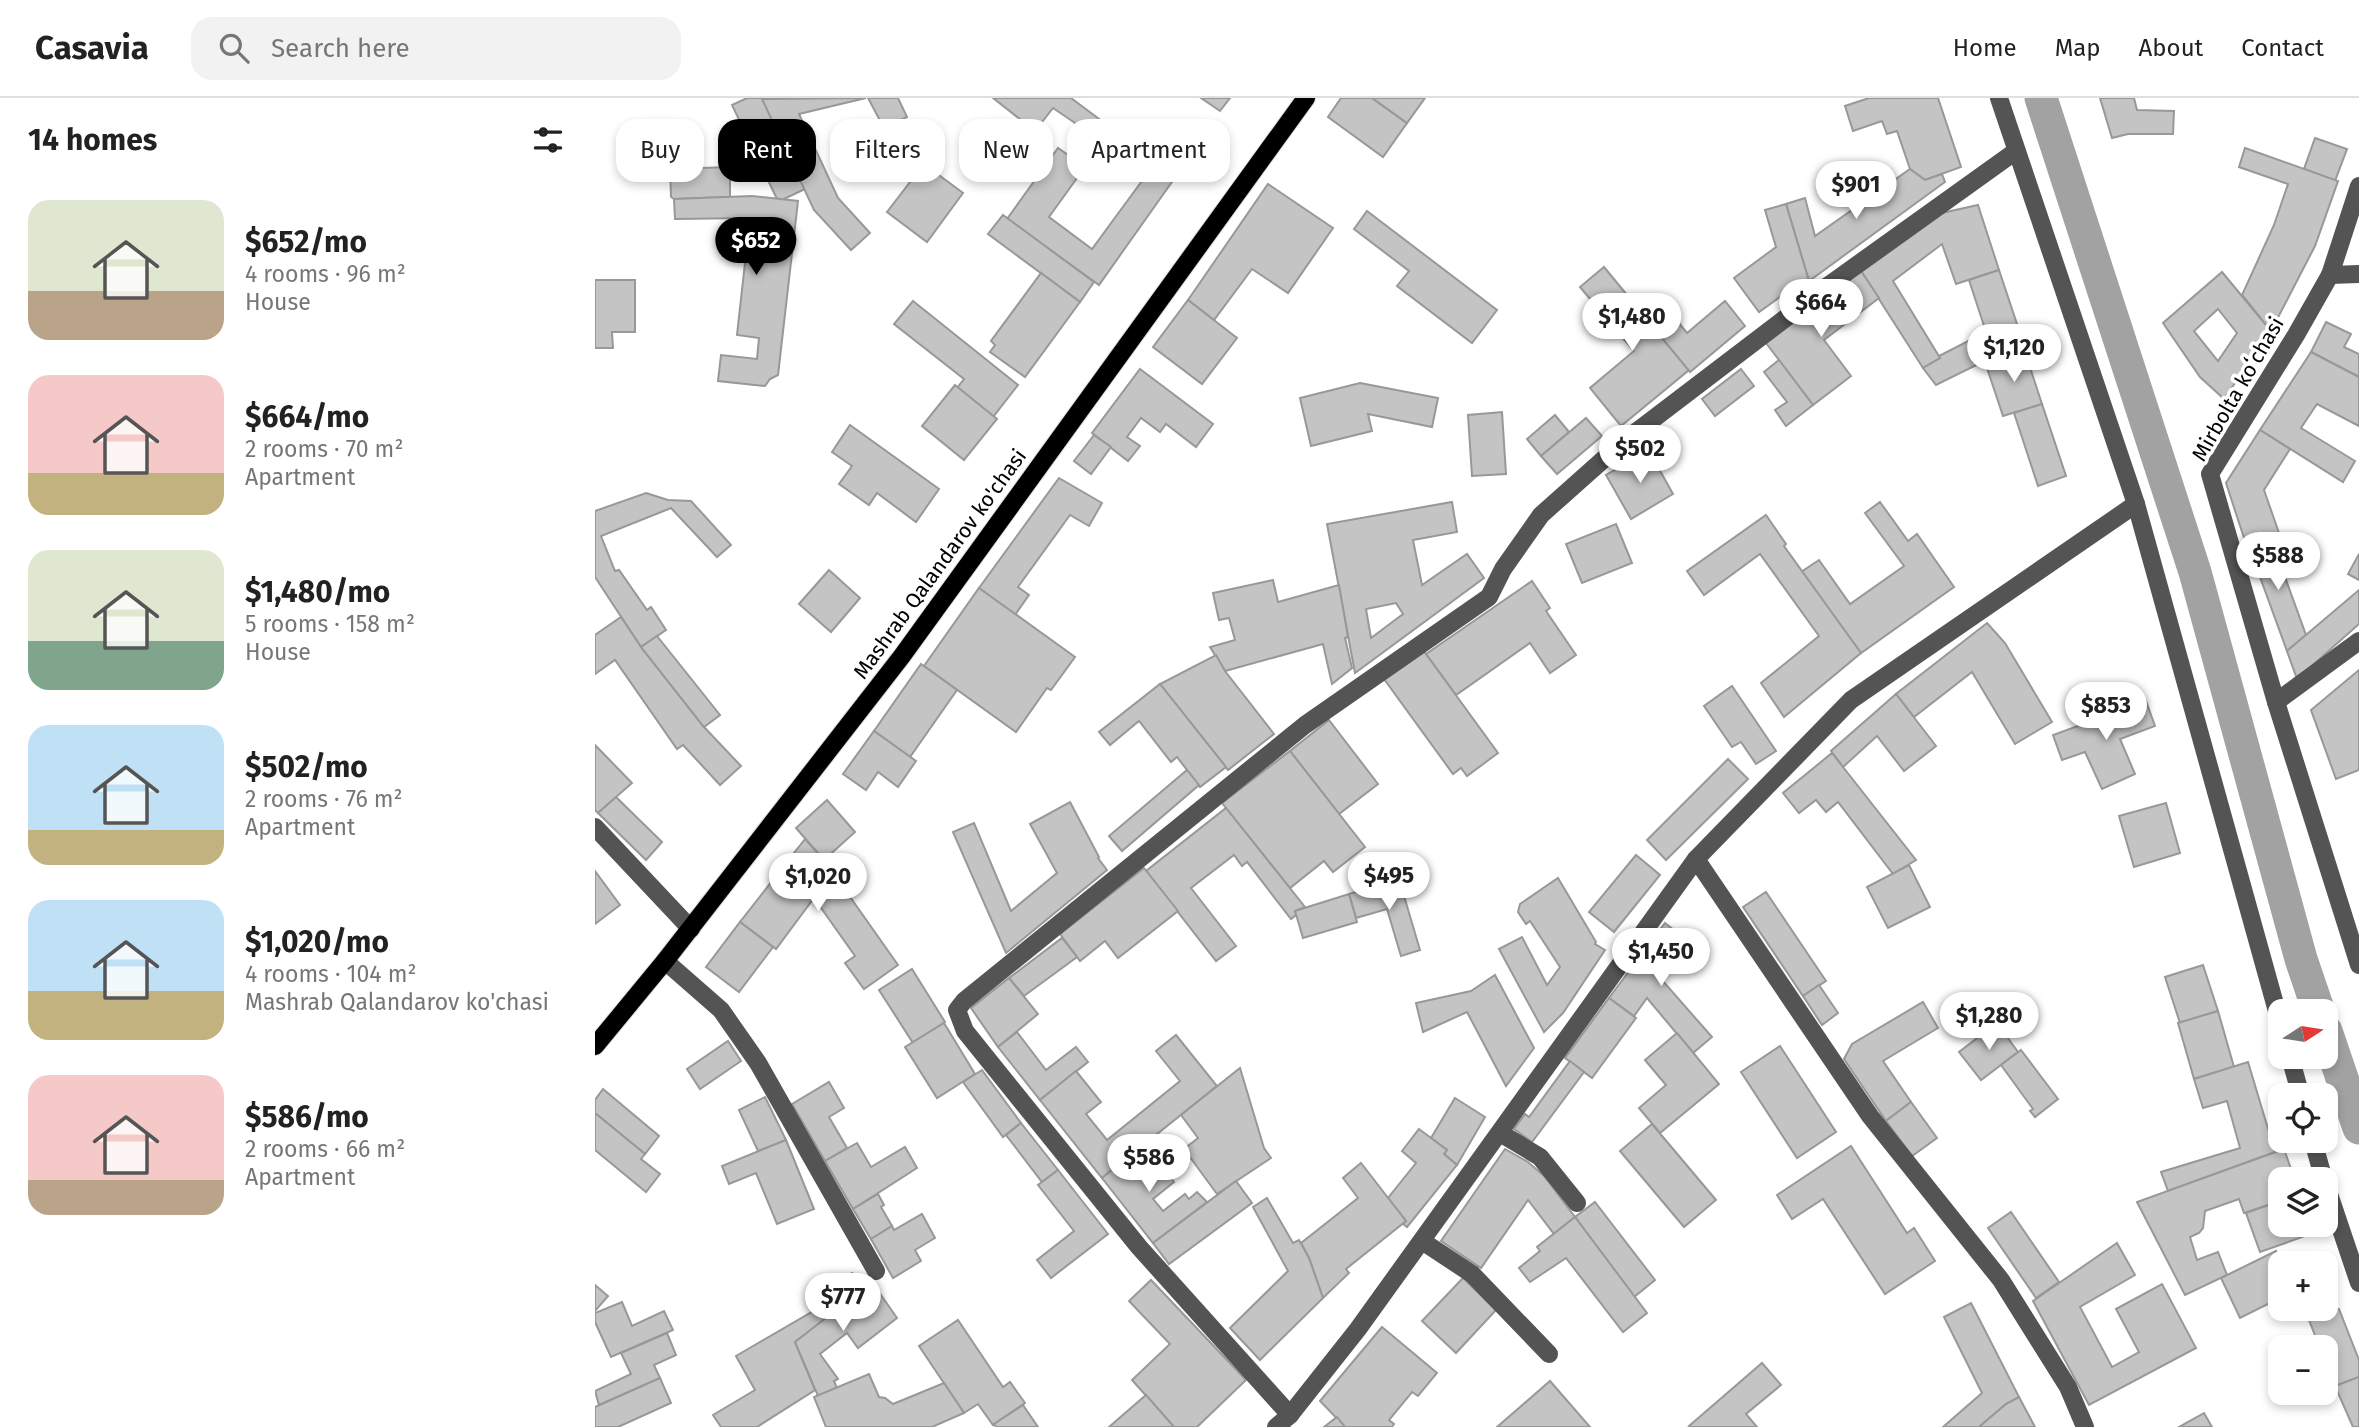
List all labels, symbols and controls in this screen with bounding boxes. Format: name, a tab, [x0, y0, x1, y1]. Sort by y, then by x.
search box	[191, 17, 681, 80]
text: Casavia	[35, 28, 149, 68]
icon: search	[215, 29, 253, 67]
text: Search here	[271, 33, 410, 64]
text: Home	[1953, 34, 2017, 62]
text: Map	[2055, 34, 2101, 62]
text: About	[2139, 34, 2203, 62]
text: Contact	[2241, 34, 2324, 62]
chip: Buy	[616, 119, 704, 182]
chip: Rent	[718, 119, 816, 182]
chip: Filters	[830, 119, 945, 182]
chip: New	[959, 119, 1053, 182]
chip: Apartment	[1067, 119, 1230, 182]
icon: filters	[529, 121, 567, 159]
text: 14 homes	[28, 122, 157, 158]
pin: $901	[1815, 162, 1897, 221]
text: $901	[1832, 170, 1880, 198]
pin: $652	[715, 218, 797, 277]
text: $652/mo	[245, 224, 367, 260]
text: $652	[731, 226, 781, 254]
icon: home	[84, 228, 168, 312]
text: 4 rooms · 96 m²	[245, 260, 406, 288]
pin: $664	[1780, 280, 1862, 339]
text: House	[245, 288, 311, 316]
text: $664	[1795, 288, 1847, 316]
pin: $1,480	[1575, 294, 1689, 353]
text: $1,480	[1598, 302, 1666, 330]
street label: Mirbolta koʻchasi	[2186, 312, 2290, 466]
pin: $1,120	[1957, 324, 2071, 384]
text: $1,120	[1983, 333, 2045, 361]
text: $664/mo	[245, 399, 369, 435]
icon: home	[84, 403, 168, 487]
pin: $502	[1599, 426, 1681, 485]
text: $502	[1615, 434, 1665, 462]
text: 2 rooms · 70 m²	[245, 435, 403, 463]
street label: Mashrab Qalandarov ko'chasi	[848, 444, 1032, 684]
text: Apartment	[245, 463, 355, 491]
pin: $588	[2237, 532, 2319, 592]
text: $588	[2252, 541, 2304, 569]
text: $1,480/mo	[245, 574, 390, 610]
icon: home	[84, 578, 168, 662]
text: 5 rooms · 158 m²	[245, 610, 415, 638]
text: House	[245, 638, 311, 666]
pin: $853	[2065, 682, 2147, 742]
text: $853	[2081, 691, 2131, 719]
text: $502/mo	[245, 749, 368, 785]
icon: home	[84, 753, 168, 837]
text: 2 rooms · 76 m²	[245, 785, 403, 813]
text: Apartment	[245, 813, 355, 841]
pin: $495	[1348, 852, 1430, 912]
pin: $1,020	[761, 854, 875, 913]
text: $495	[1364, 861, 1414, 889]
text: $1,020	[785, 862, 851, 890]
text: $1,020/mo	[245, 924, 389, 960]
icon: home	[84, 928, 168, 1012]
pin: $1,450	[1604, 928, 1718, 988]
text: $1,450	[1628, 937, 1694, 965]
text: 4 rooms · 104 m²	[245, 960, 416, 988]
text: Mashrab Qalandarov ko'chasi	[245, 988, 549, 1016]
pin: $1,280	[1932, 992, 2046, 1052]
north arrow	[2268, 999, 2338, 1069]
map controls	[2268, 999, 2338, 1405]
text: $1,280	[1956, 1001, 2022, 1029]
button: locate	[2268, 1083, 2338, 1153]
text: $586/mo	[245, 1099, 369, 1135]
icon: home	[84, 1103, 168, 1187]
pin: $586	[1108, 1134, 1190, 1194]
text: 2 rooms · 66 m²	[245, 1135, 405, 1163]
text: $586	[1123, 1143, 1175, 1171]
text: Apartment	[245, 1163, 355, 1191]
button: layers	[2268, 1167, 2338, 1237]
button: +	[2268, 1251, 2338, 1321]
pin: $777	[802, 1274, 884, 1333]
text: $777	[821, 1282, 865, 1310]
button: −	[2268, 1335, 2338, 1405]

